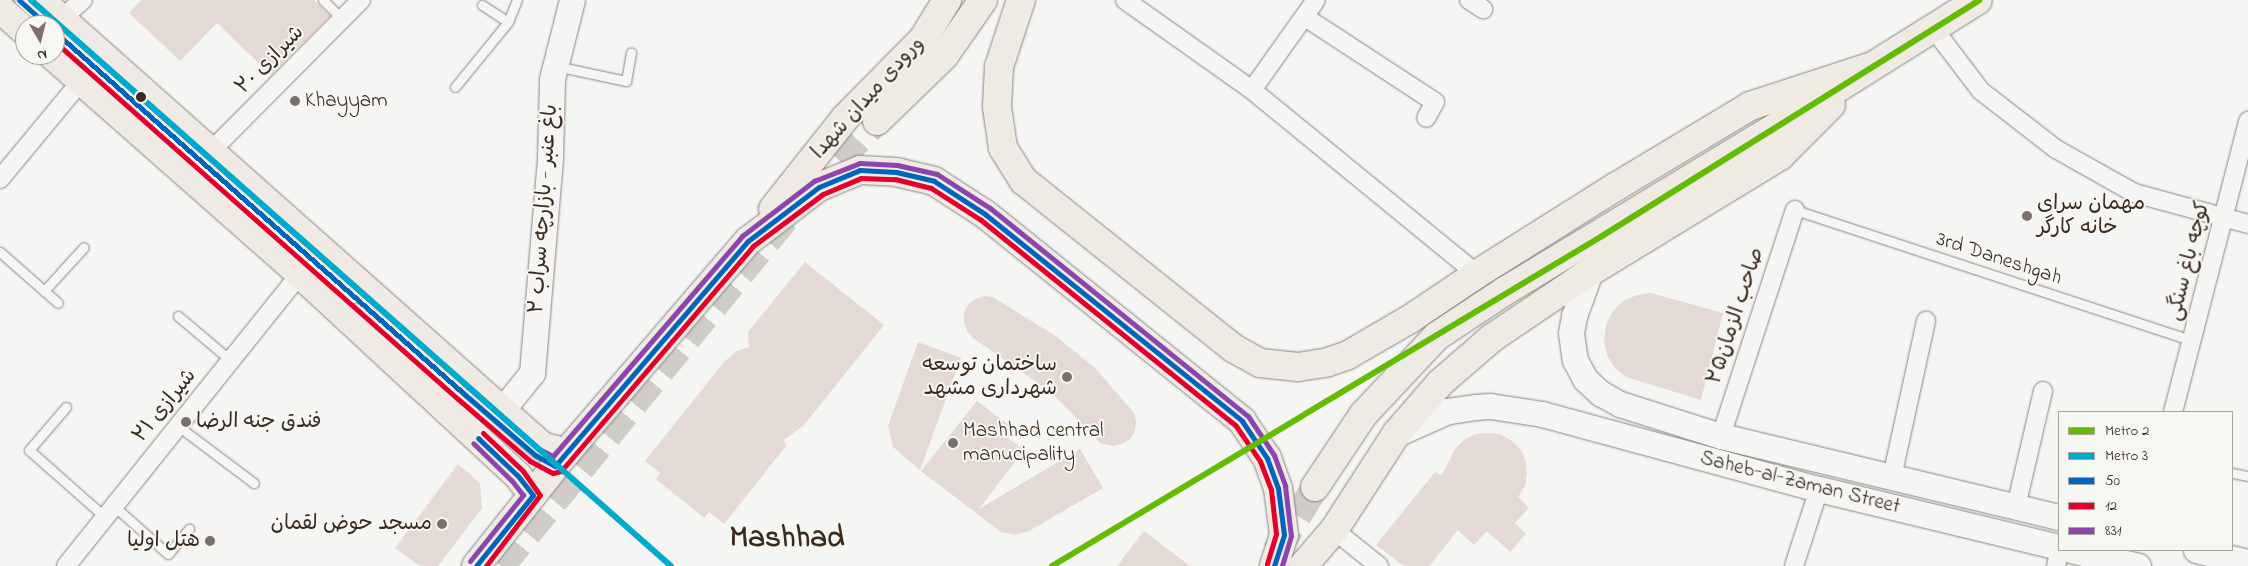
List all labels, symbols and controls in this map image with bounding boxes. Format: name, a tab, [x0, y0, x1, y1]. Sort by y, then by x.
north arrow	[15, 15, 65, 65]
street label: شیرازی ۲۰	[230, 20, 310, 100]
street label: ورودی میدان شهدا	[806, 32, 930, 164]
text: N	[36, 43, 48, 65]
place label: Khayyam	[305, 88, 387, 114]
unlabelled marker	[136, 92, 146, 102]
marker: Khayyam	[289, 95, 301, 107]
street label: باغ عنبر - بازارچه سراب ۲	[524, 103, 564, 315]
place label: مهمان سرای خانه کارگر	[2037, 191, 2145, 241]
street label: کوچه باغ سنگی	[2162, 199, 2216, 323]
marker: مهمان سرای خانه کارگر	[2021, 210, 2033, 222]
street label: 3rd Daneshgah	[1933, 227, 2065, 291]
street label: صاحب الزمان۲۵	[1702, 244, 1770, 388]
place label: ساختمان توسعه شهرداری مشهد	[922, 352, 1057, 402]
street label: شیرازی ۲۱	[128, 364, 202, 448]
marker: ساختمان توسعه شهرداری مشهد	[1061, 371, 1073, 383]
place label: فندق جنه الرضا	[196, 409, 322, 435]
legend	[2058, 411, 2233, 551]
marker: فندق جنه الرضا	[180, 416, 192, 428]
place label: Mashhad central manucipality	[963, 418, 1104, 468]
text: Metro 2	[2105, 420, 2150, 442]
marker: Mashhad central manucipality	[947, 437, 959, 449]
text: Metro 3	[2105, 445, 2148, 467]
street label: Saheb-al-Zaman Street	[1697, 446, 1903, 520]
text: 50	[2105, 470, 2120, 492]
text: 12	[2105, 495, 2117, 517]
place label: مسجد حوض لقمان	[270, 511, 432, 537]
marker: مسجد حوض لقمان	[436, 518, 448, 530]
district label: Mashhad	[730, 520, 844, 558]
text: 831	[2105, 520, 2122, 542]
place label: هتل اولیا	[127, 528, 200, 554]
marker: هتل اولیا	[204, 535, 216, 547]

